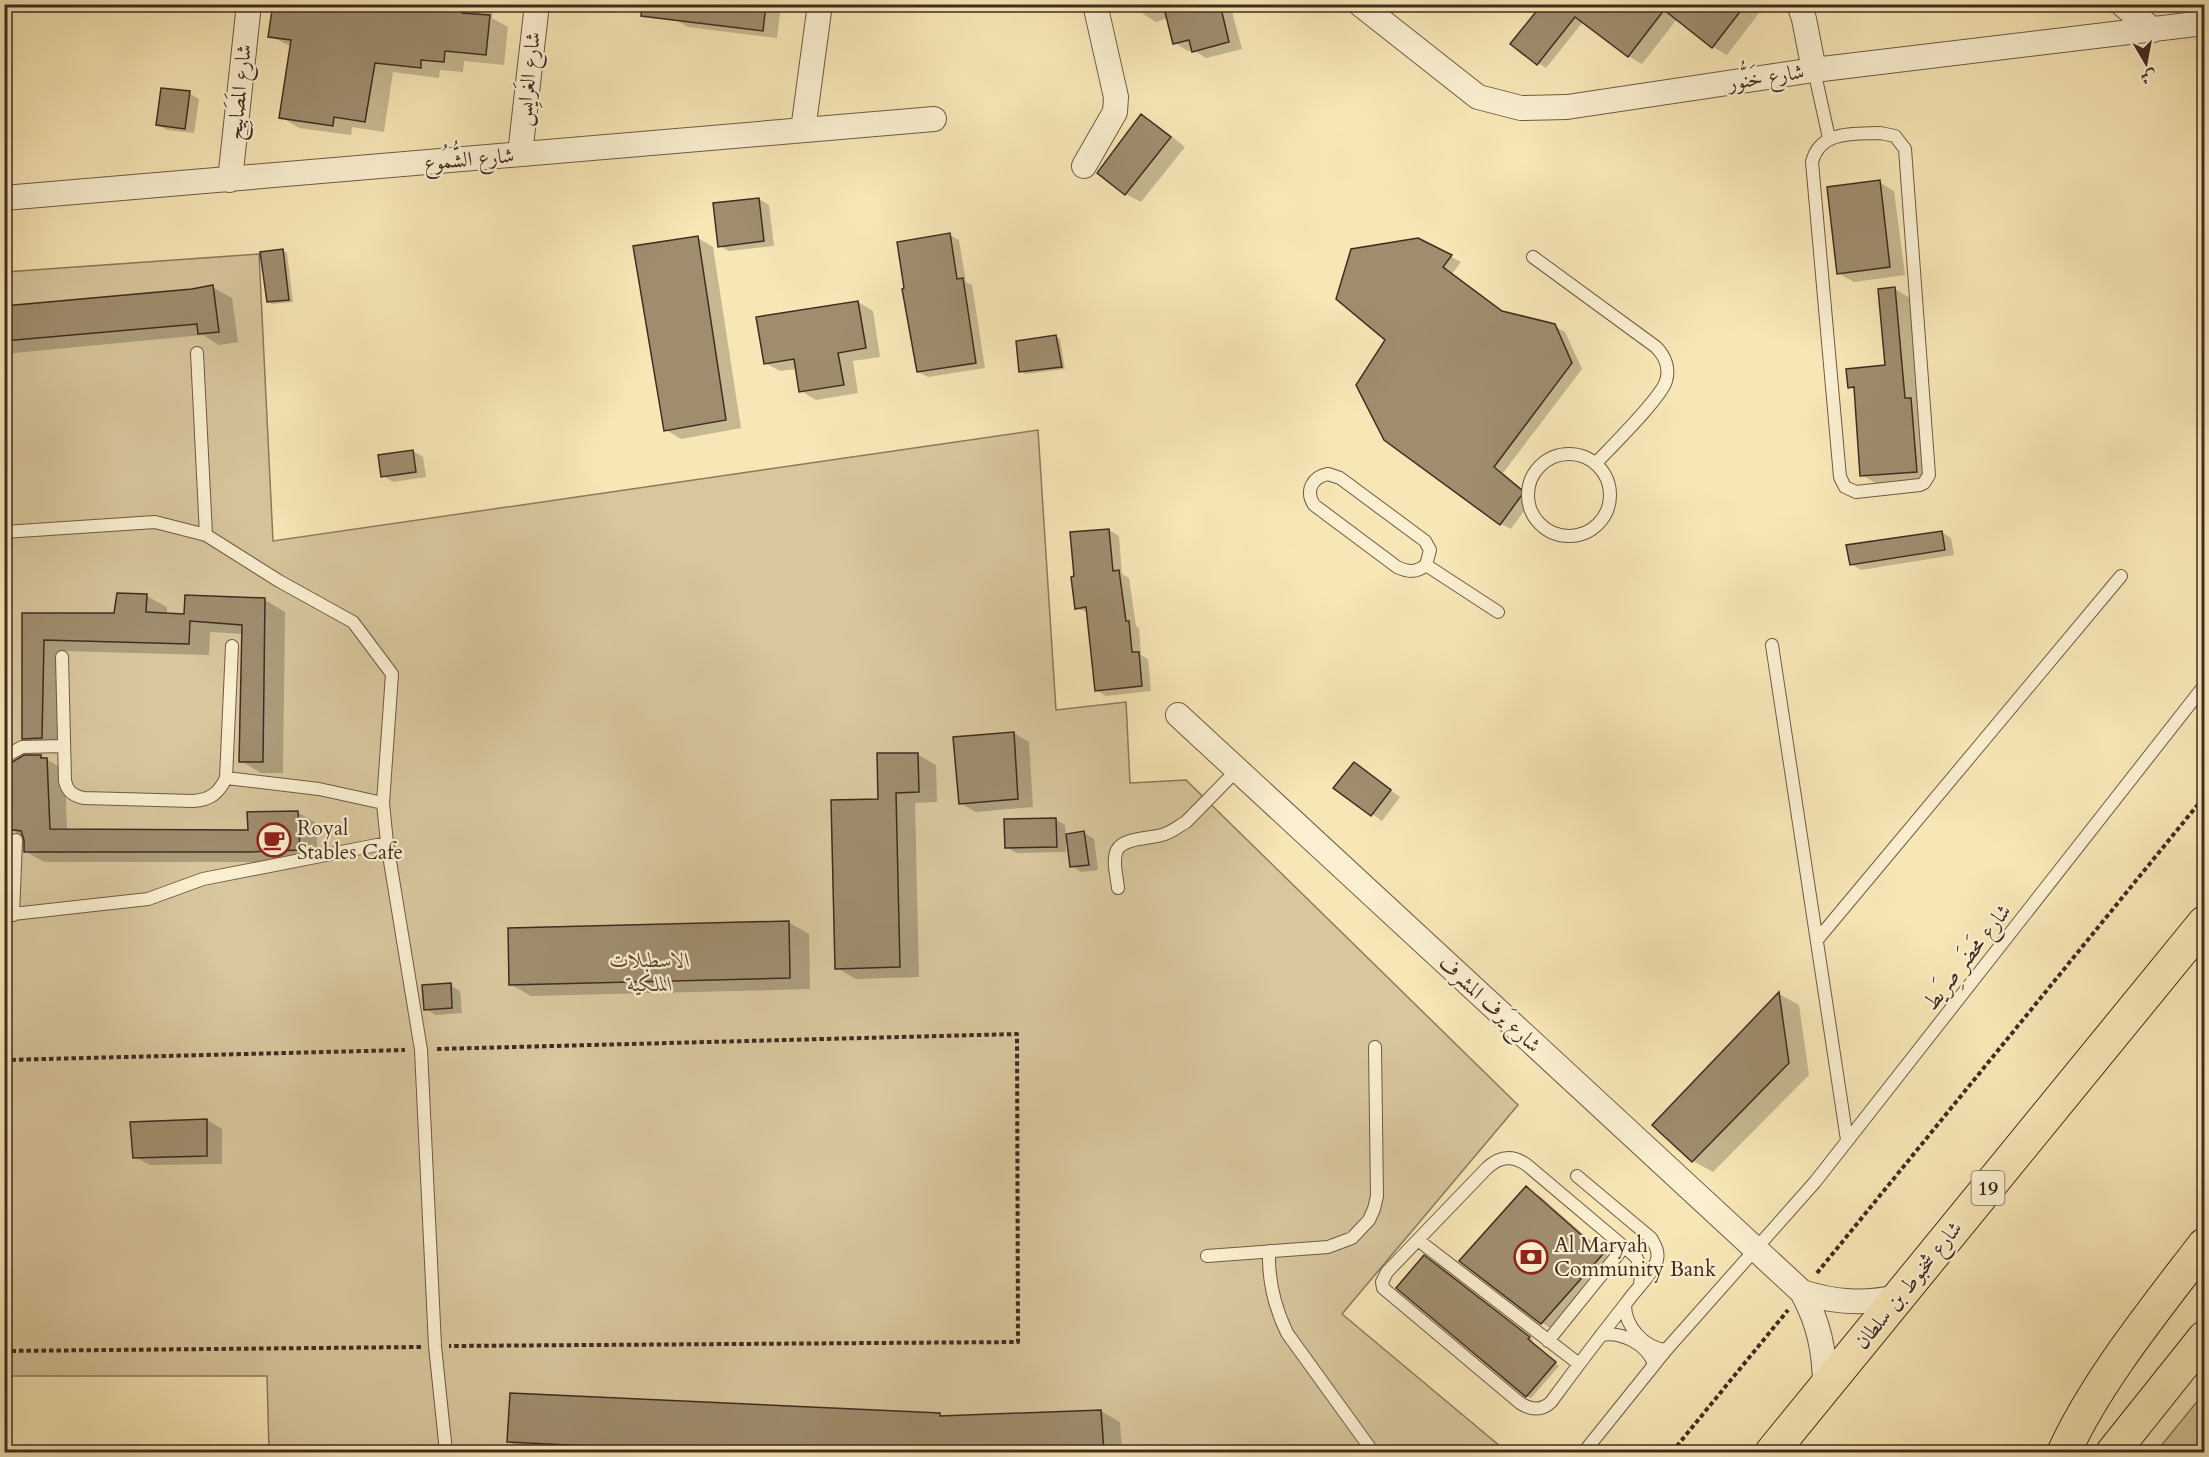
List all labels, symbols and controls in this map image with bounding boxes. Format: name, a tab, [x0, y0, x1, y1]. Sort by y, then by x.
street label: شارع الغَرايِس	[508, 30, 551, 128]
north arrow	[2116, 33, 2176, 93]
street label: شارع المَصَابِيح	[219, 43, 263, 142]
street label: شارع خَنُّور	[1723, 50, 1807, 101]
text: ش	[2139, 65, 2158, 89]
street label: شارع الشُّمُوع	[422, 134, 516, 181]
place label: Royal Stables Cafe	[297, 814, 403, 867]
cafe icon: Royal Stables Cafe	[256, 822, 292, 858]
street label: شارع مَحضَر صِرَيط	[1916, 897, 2021, 1018]
park label: الاسطبلات الملكية	[610, 946, 690, 999]
street label: شارع يَرف المشرف	[1430, 948, 1548, 1062]
road number: 19	[1972, 1171, 2004, 1205]
street label: شارع شخبوط بن سلطان	[1848, 1215, 1971, 1357]
place label: Al Maryah Community Bank	[1554, 1231, 1717, 1284]
bank icon: Al Maryah Community Bank	[1513, 1239, 1549, 1275]

